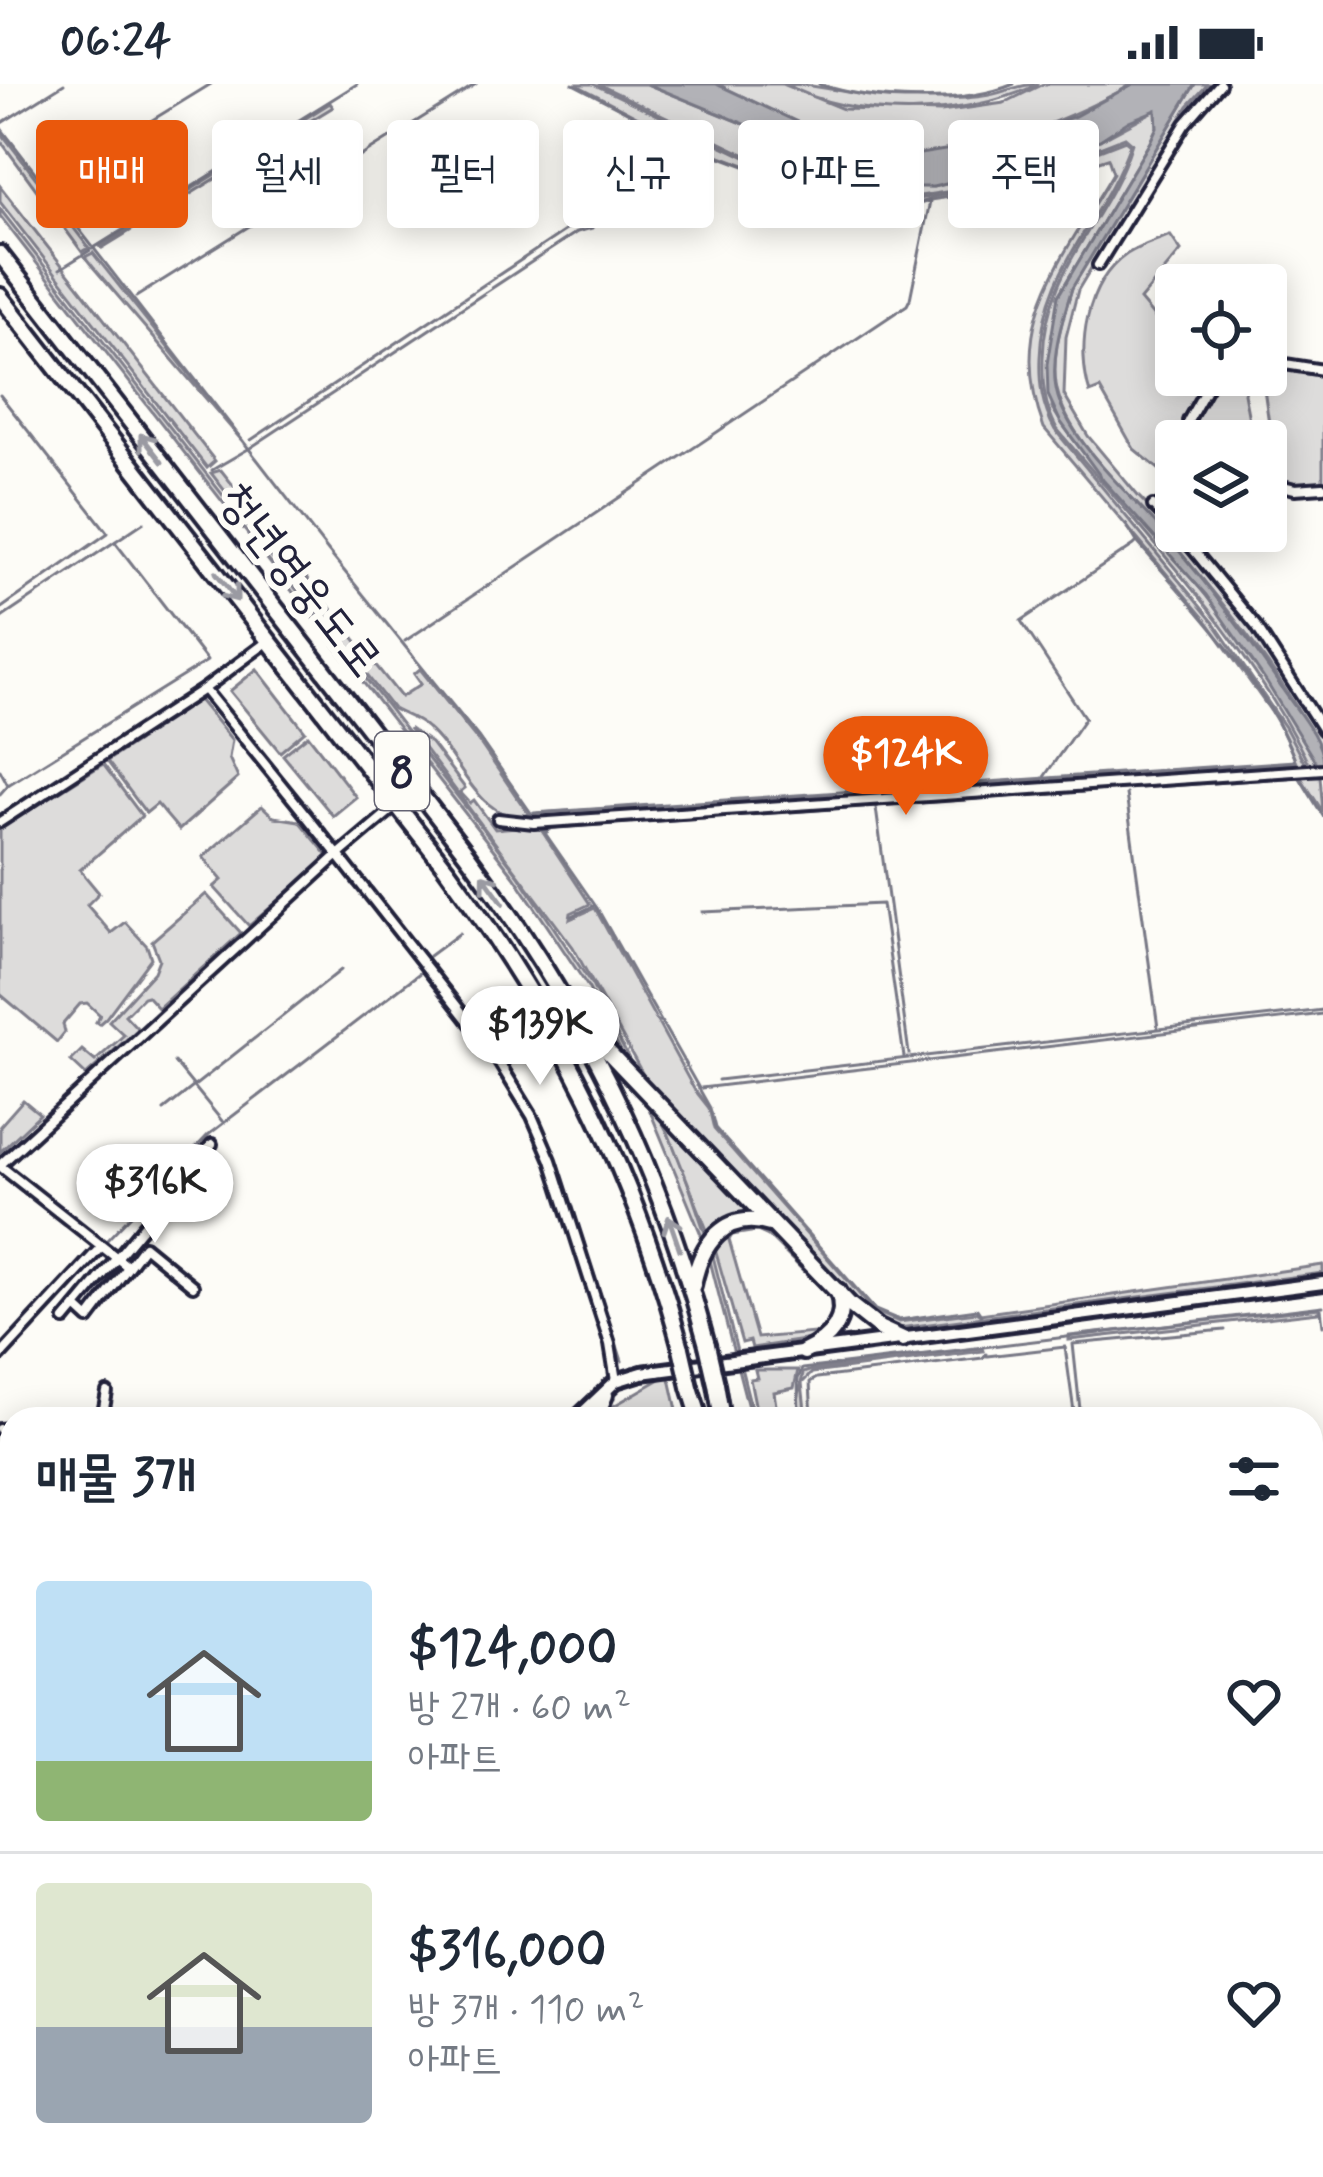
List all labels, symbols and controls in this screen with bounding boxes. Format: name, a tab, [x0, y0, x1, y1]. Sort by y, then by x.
text: 06:24	[60, 13, 171, 72]
chip: 매매	[36, 120, 188, 228]
chip: 월세	[212, 120, 363, 228]
chip: 필터	[387, 120, 539, 228]
chip: 신규	[563, 120, 714, 228]
chip: 아파트	[738, 120, 924, 228]
chip: 주택	[948, 120, 1099, 228]
map controls	[1155, 264, 1287, 552]
button: locate	[1155, 264, 1287, 396]
button: layers	[1155, 420, 1287, 552]
one-way arrow	[138, 432, 165, 464]
street label: 청년영웅도로	[203, 469, 395, 691]
one-way arrow	[213, 570, 239, 602]
pin: $124K	[822, 716, 990, 818]
text: $124K	[850, 729, 962, 780]
road number: 8	[375, 732, 429, 810]
one-way arrow	[480, 873, 506, 906]
pin: $139K	[456, 986, 624, 1088]
text: $139K	[488, 999, 592, 1050]
pin: $316K	[71, 1144, 239, 1246]
text: $316K	[103, 1157, 207, 1208]
one-way arrow	[662, 1215, 683, 1252]
text: 매물 3개	[36, 1446, 196, 1512]
icon: filters	[1221, 1446, 1287, 1512]
text: $124,000	[408, 1617, 617, 1683]
icon: home	[132, 1629, 276, 1773]
icon: heart	[1221, 1668, 1287, 1734]
text: 방 2개 · 60 m²	[408, 1683, 631, 1734]
text: 아파트	[408, 1734, 502, 1785]
text: $316,000	[408, 1919, 606, 1985]
icon: home	[132, 1931, 276, 2075]
icon: heart	[1221, 1970, 1287, 2036]
text: 방 3개 · 110 m²	[408, 1985, 644, 2036]
text: 아파트	[408, 2036, 502, 2087]

